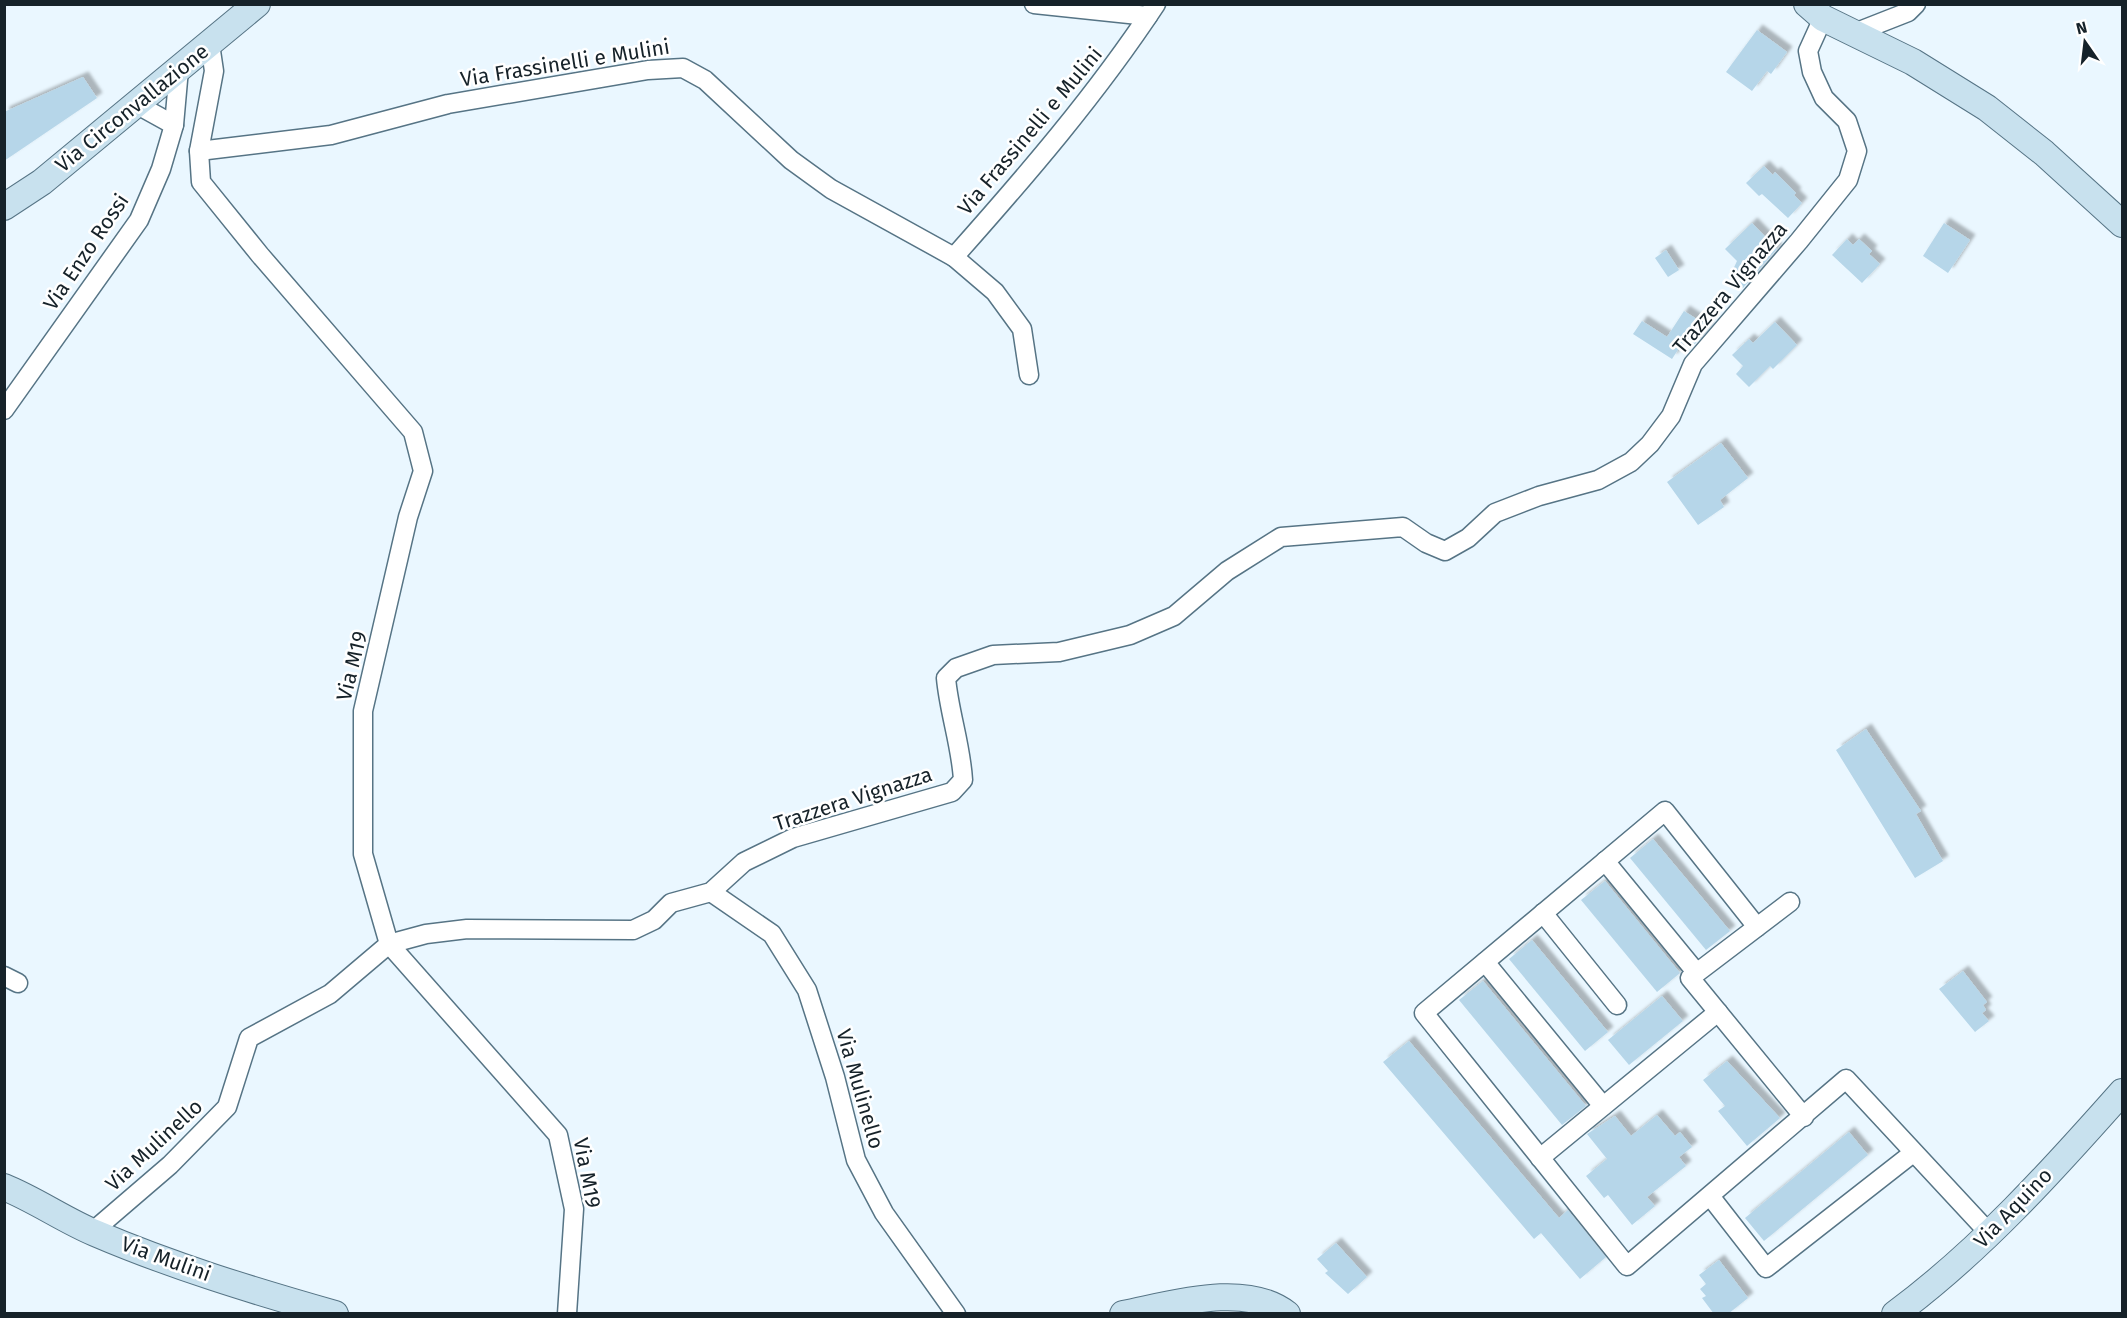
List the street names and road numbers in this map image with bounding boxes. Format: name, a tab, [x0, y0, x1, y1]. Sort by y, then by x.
street label: Via Frassinelli e Mulini	[459, 34, 671, 92]
street label: Via Circonvallazione	[50, 38, 214, 178]
street label: Via Frassinelli e Mulini	[952, 42, 1108, 220]
street label: Via Enzo Rossi	[38, 189, 134, 315]
street label: Trazzera Vignazza	[1667, 217, 1793, 359]
street label: Via M19	[331, 629, 373, 703]
street label: Trazzera Vignazza	[771, 761, 935, 837]
street label: Via Mulinello	[830, 1026, 890, 1152]
street label: Via Mulinello	[100, 1093, 208, 1197]
street label: Via M19	[567, 1136, 607, 1210]
street label: Via Aquino	[1968, 1162, 2058, 1254]
street label: Via Mulini	[118, 1231, 214, 1287]

